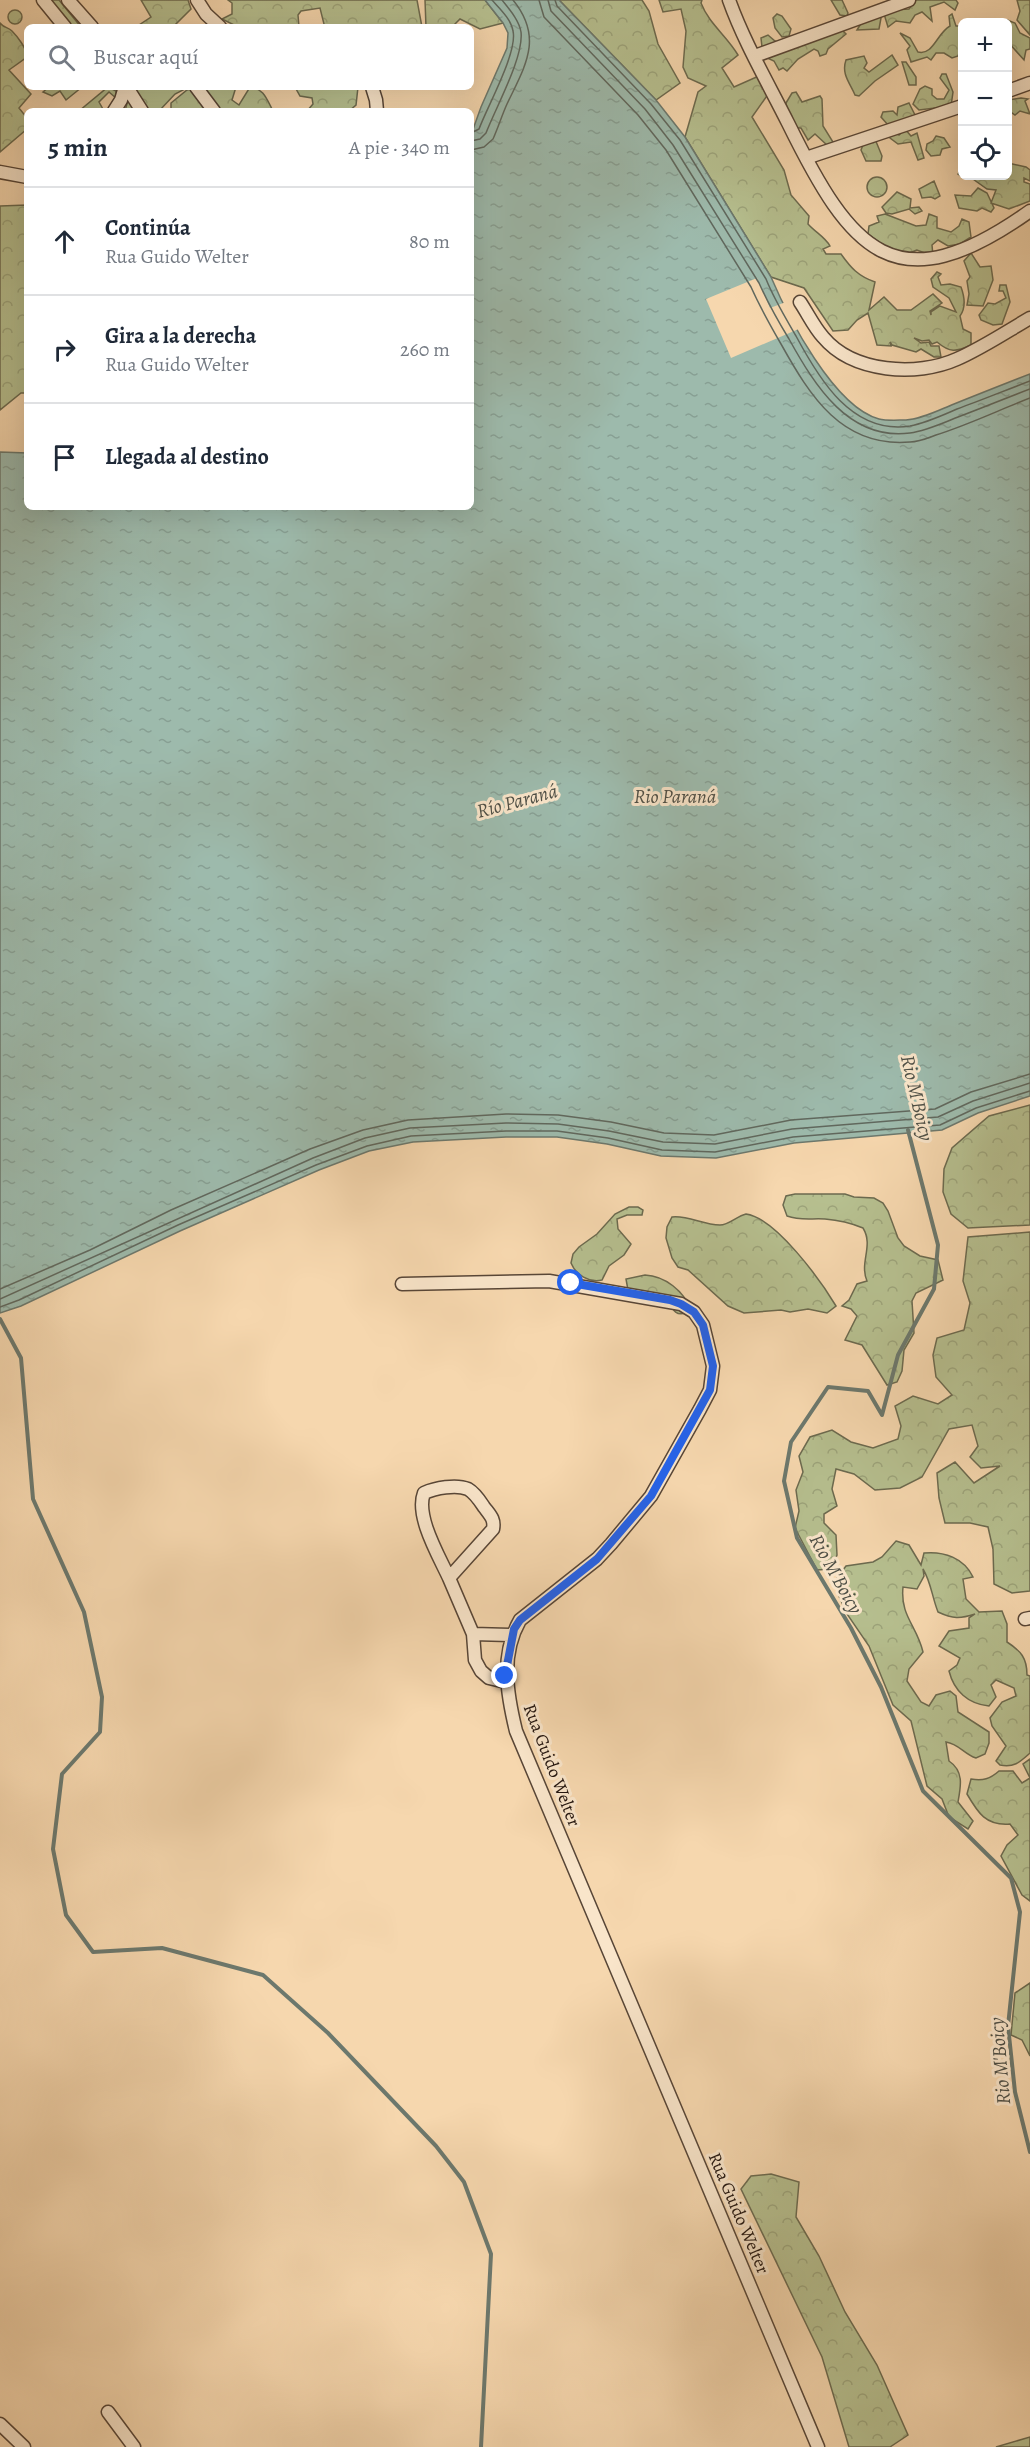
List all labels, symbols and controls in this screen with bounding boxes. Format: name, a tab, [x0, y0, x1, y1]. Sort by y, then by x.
map controls	[958, 18, 1012, 180]
button: +	[958, 18, 1012, 72]
search box	[24, 24, 474, 90]
icon: search	[45, 41, 78, 74]
text: Buscar aquí	[93, 42, 199, 72]
button: −	[958, 72, 1012, 126]
button: locate	[958, 126, 1012, 180]
text: 5 min	[48, 130, 108, 165]
text: A pie · 340 m	[349, 134, 450, 161]
text: Continúa	[105, 213, 191, 243]
icon: ahead	[48, 225, 81, 258]
text: 80 m	[409, 228, 450, 255]
text: Rua Guido Welter	[105, 243, 249, 270]
text: Gira a la derecha	[105, 321, 256, 351]
icon: right	[48, 333, 81, 366]
text: 260 m	[400, 336, 450, 363]
text: Rua Guido Welter	[105, 351, 249, 378]
icon: arrive	[48, 441, 81, 474]
text: Llegada al destino	[105, 442, 269, 472]
water label: Río Paraná	[474, 777, 560, 825]
water label: Rio Paraná	[634, 783, 716, 810]
water label: Rio M'Boicy	[894, 1052, 940, 1144]
route start	[557, 1269, 583, 1295]
water label: Rio M'Boicy	[803, 1529, 869, 1619]
route end	[491, 1662, 517, 1688]
street label: Rua Guido Welter	[518, 1700, 586, 1830]
water label: Rio M'Boicy	[983, 2016, 1017, 2106]
street label: Rua Guido Welter	[703, 2149, 775, 2277]

